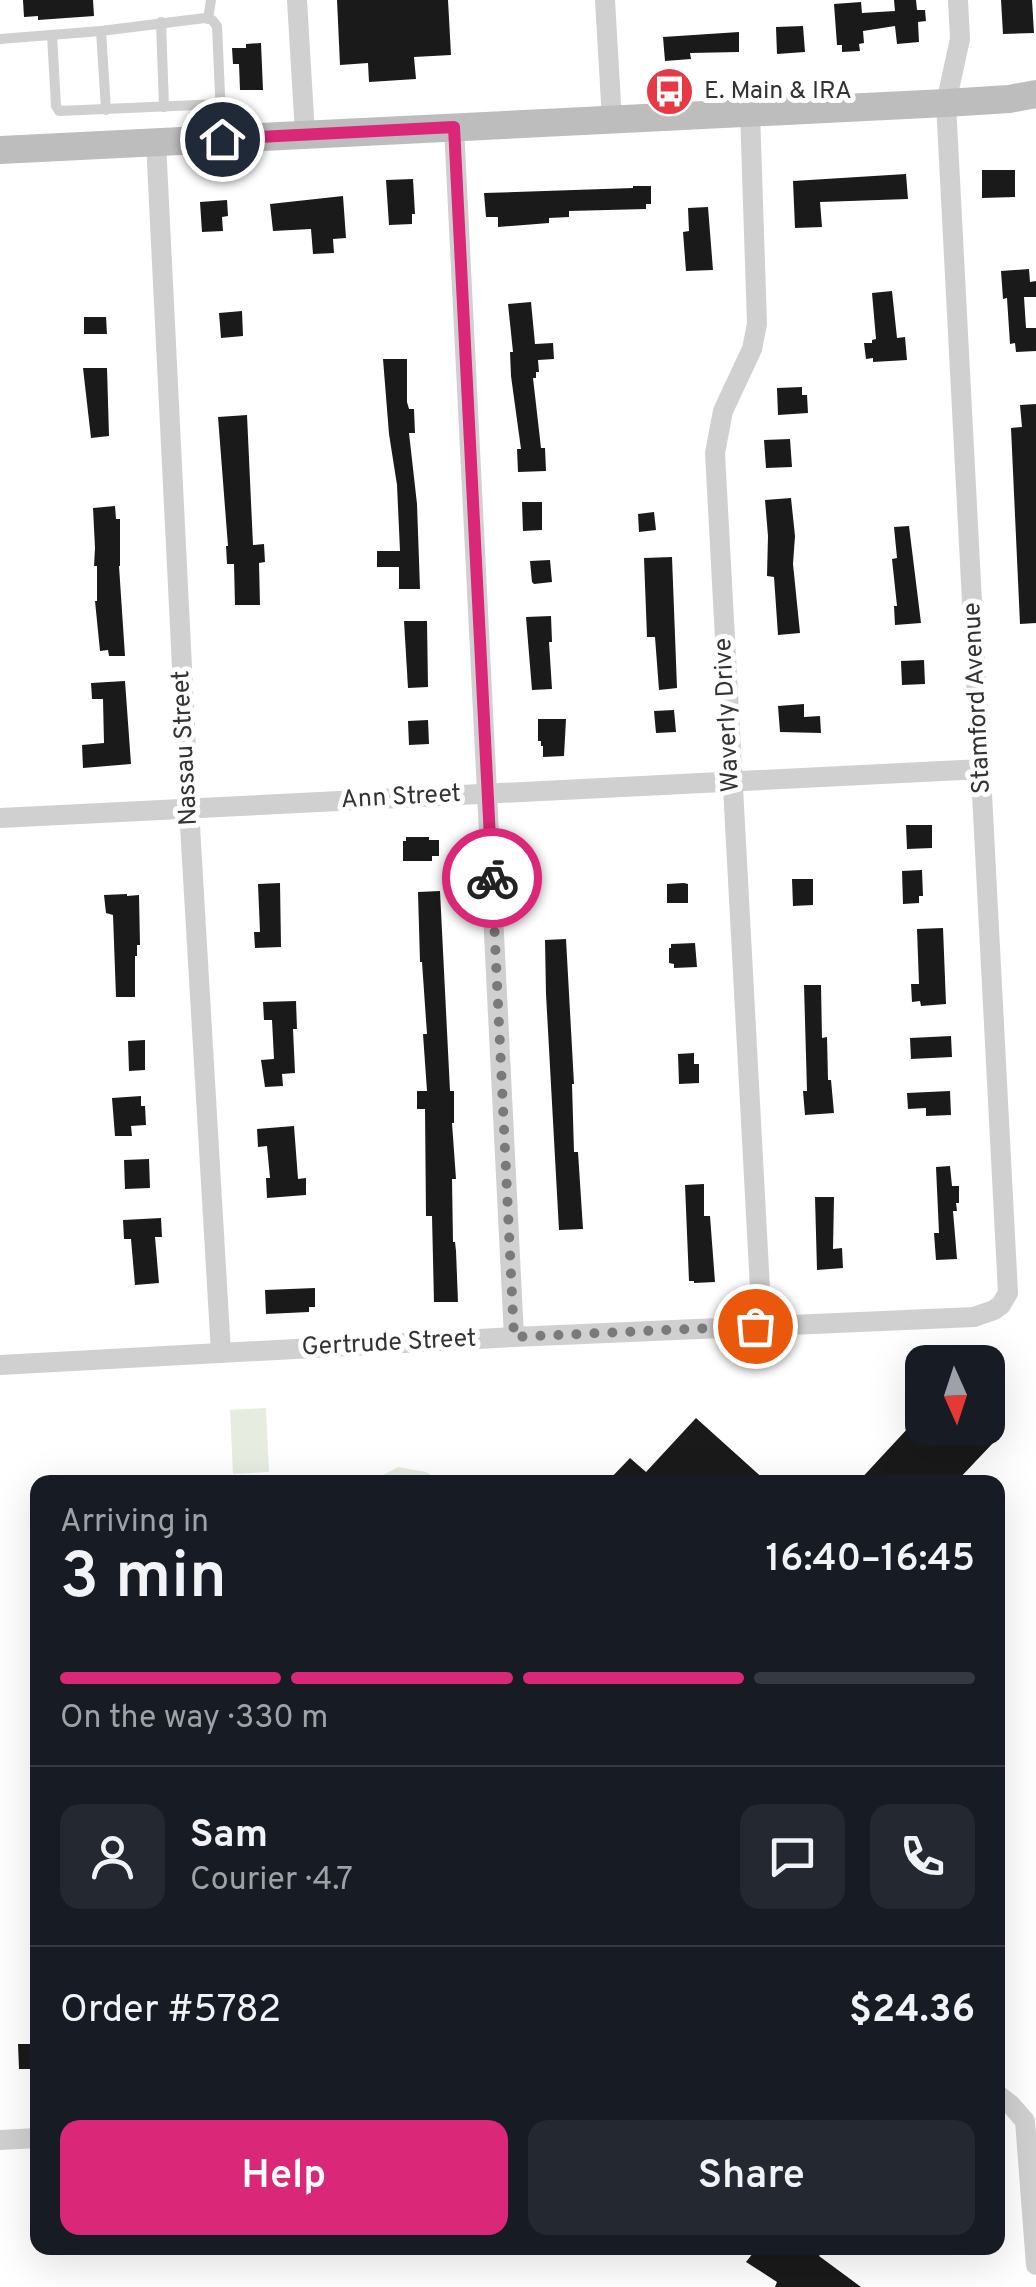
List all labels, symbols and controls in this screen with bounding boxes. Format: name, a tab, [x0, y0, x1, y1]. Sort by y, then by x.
bus stop icon: E. Main & IRA	[643, 66, 695, 118]
place label: E. Main & IRA	[704, 76, 852, 108]
pin	[180, 97, 265, 182]
icon: home	[195, 112, 250, 167]
street label: Stamford Avenue	[957, 601, 999, 795]
street label: Waverly Drive	[708, 637, 748, 793]
street label: Nassau Street	[166, 670, 206, 826]
street label: Ann Street	[340, 779, 462, 817]
courier	[442, 828, 542, 928]
icon: bike	[465, 851, 520, 906]
pin	[713, 1284, 798, 1369]
icon: bag	[728, 1299, 783, 1354]
street label: Gertrude Street	[301, 1323, 477, 1365]
north arrow	[905, 1345, 1005, 1445]
map controls	[905, 1345, 1005, 1445]
text: Arriving in	[60, 1503, 209, 1543]
text: 16:40–16:45	[765, 1536, 975, 1585]
text: 3 min	[60, 1539, 227, 1621]
text: On the way · 330 m	[60, 1699, 328, 1739]
button: person	[60, 1804, 165, 1909]
button: chat	[740, 1804, 845, 1909]
button: phone	[870, 1804, 975, 1909]
text: Sam	[190, 1812, 268, 1861]
text: Courier · 4.7	[190, 1861, 353, 1901]
text: Order #5782	[60, 1987, 281, 2036]
text: $24.36	[849, 1987, 975, 2036]
button: Help	[60, 2120, 508, 2235]
button: Share	[528, 2120, 975, 2235]

